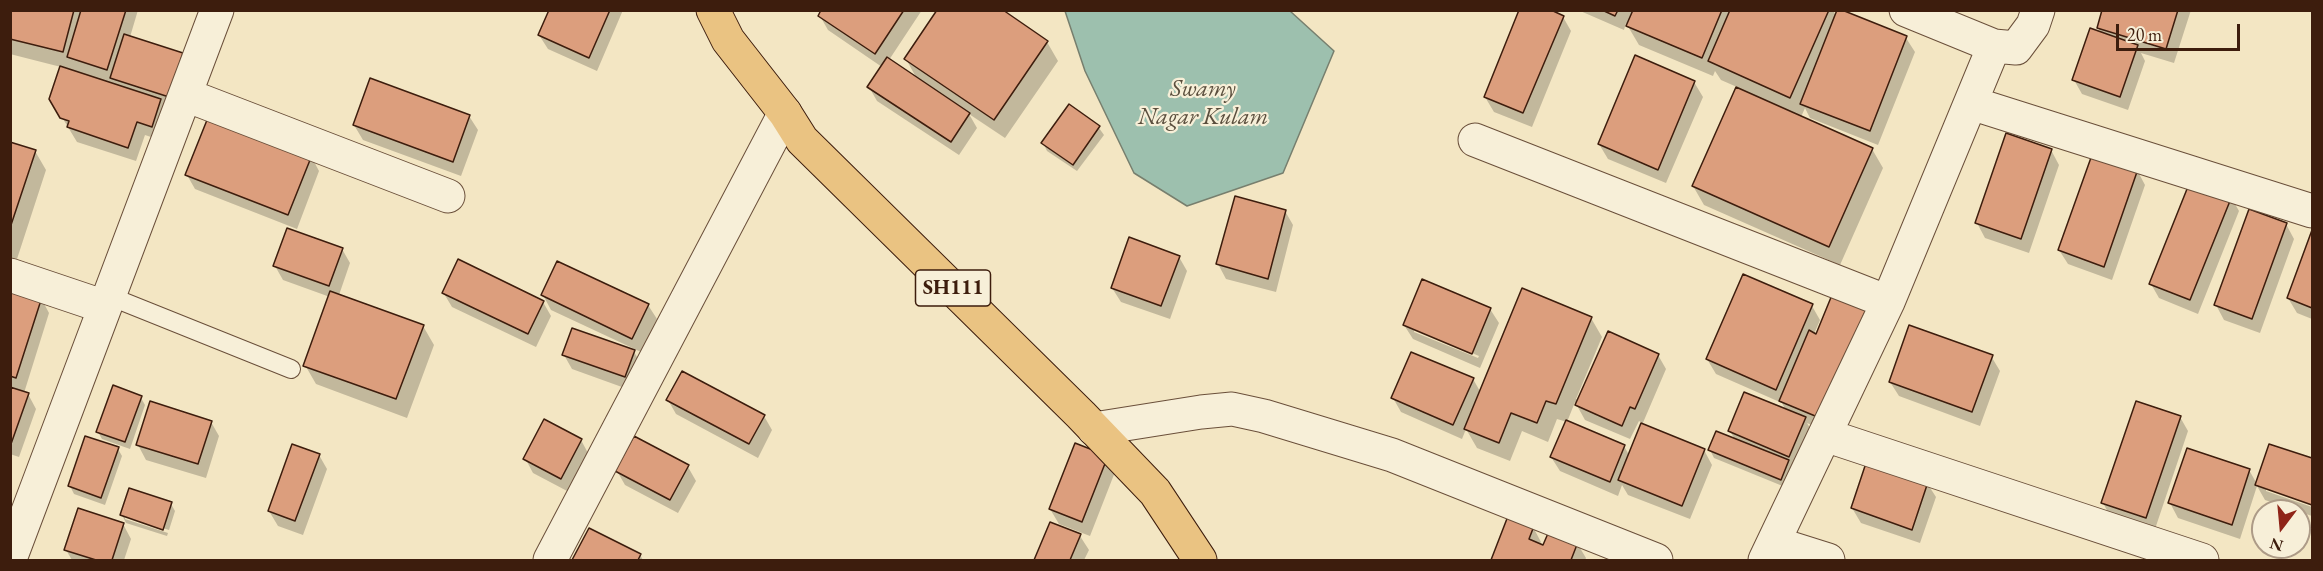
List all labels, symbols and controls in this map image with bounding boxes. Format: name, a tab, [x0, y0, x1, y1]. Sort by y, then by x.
scale bar	[2119, 12, 2244, 50]
text: 20 m	[2127, 23, 2162, 46]
water label: Swamy Nagar Kulam	[1138, 75, 1268, 131]
road number: SH111	[916, 270, 990, 306]
north arrow	[2251, 499, 2311, 559]
text: N	[2267, 533, 2286, 557]

